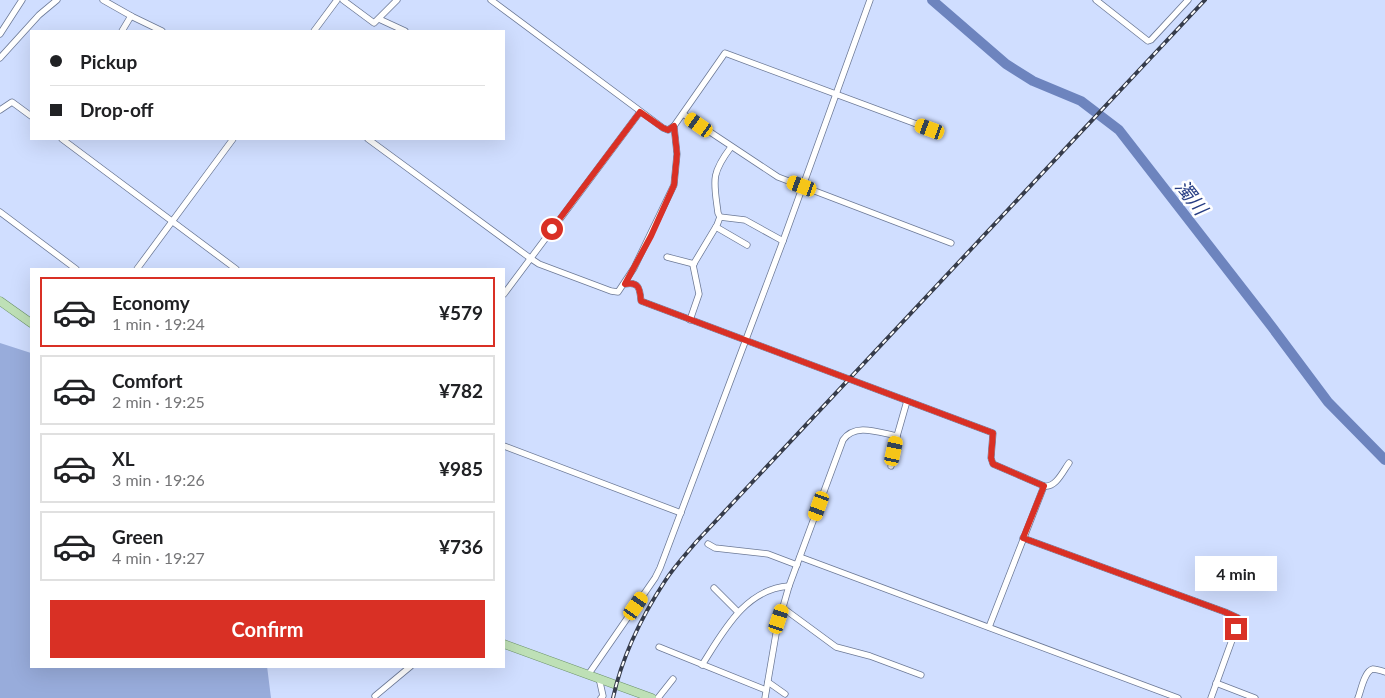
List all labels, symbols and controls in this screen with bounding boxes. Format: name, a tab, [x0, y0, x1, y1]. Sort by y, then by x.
text: Pickup	[80, 50, 137, 73]
text: Drop-off	[80, 98, 154, 121]
car	[682, 110, 715, 140]
car	[913, 117, 946, 141]
car	[785, 174, 818, 198]
water label: 濁川	[1171, 175, 1214, 221]
route start	[541, 218, 563, 240]
icon: car	[52, 290, 97, 335]
text: Economy	[112, 291, 190, 314]
text: ¥579	[439, 301, 483, 324]
text: 1 min · 19:24	[112, 314, 205, 333]
icon: car	[52, 368, 97, 413]
text: Comfort	[112, 369, 183, 392]
text: ¥782	[439, 379, 483, 402]
text: 2 min · 19:25	[112, 392, 205, 411]
car	[883, 435, 904, 467]
icon: car	[52, 446, 97, 491]
text: XL	[112, 447, 135, 470]
text: ¥985	[439, 457, 483, 480]
text: 3 min · 19:26	[112, 470, 205, 489]
car	[806, 489, 831, 523]
icon: car	[52, 524, 97, 569]
text: Green	[112, 525, 163, 548]
text: ¥736	[439, 535, 483, 558]
text: 4 min · 19:27	[112, 548, 205, 567]
callout: 4 min	[1195, 556, 1277, 592]
text: 4 min	[1216, 564, 1256, 583]
car	[621, 589, 650, 623]
button: Confirm	[50, 600, 485, 658]
car	[767, 602, 790, 636]
route end	[1225, 618, 1247, 640]

